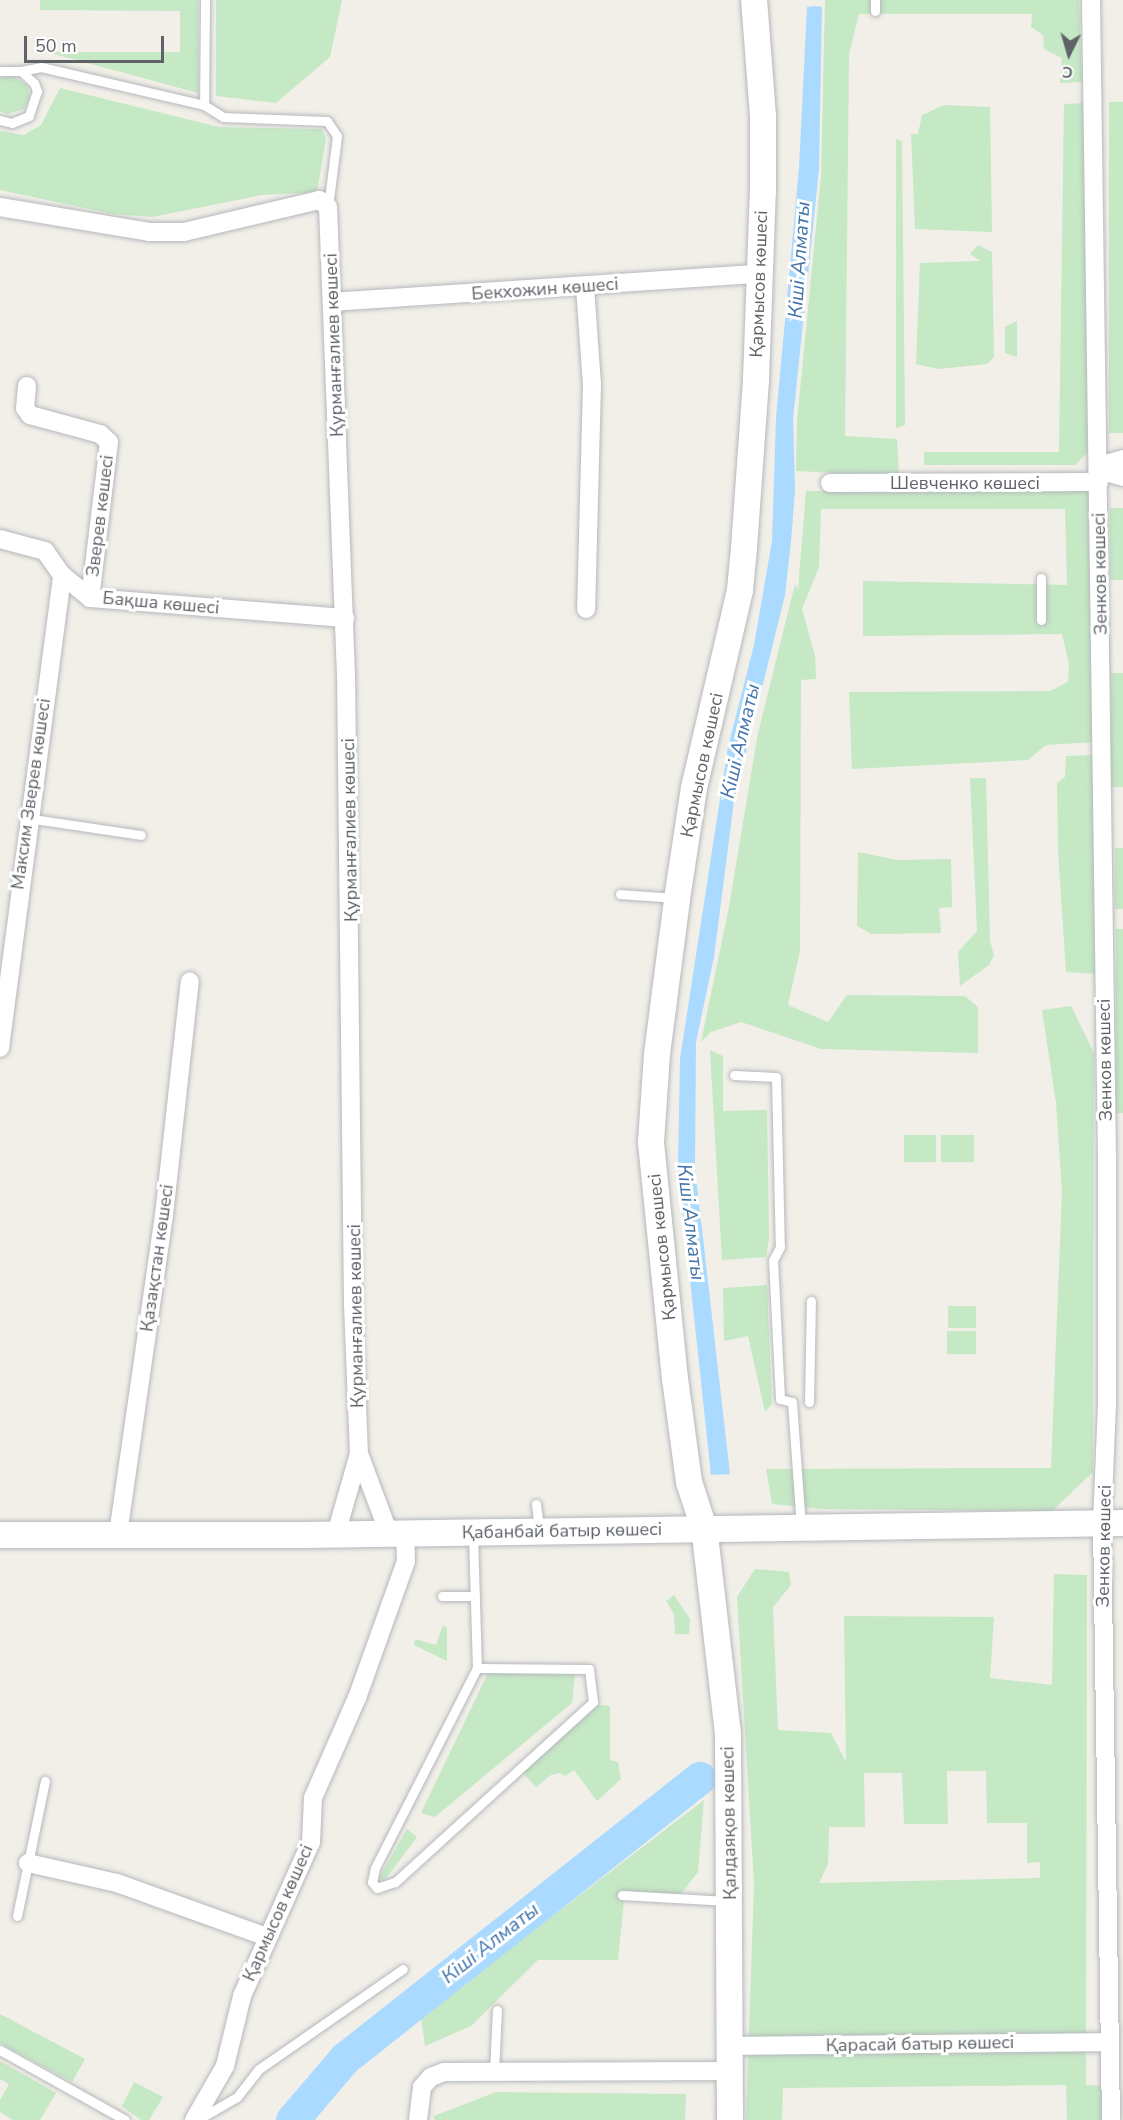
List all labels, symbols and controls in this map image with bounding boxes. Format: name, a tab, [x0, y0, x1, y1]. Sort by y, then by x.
scale bar	[27, 24, 166, 62]
north arrow	[1039, 24, 1099, 84]
text: 50 m	[35, 34, 77, 58]
text: С	[1061, 60, 1074, 83]
water label: Кіші Алматы	[783, 201, 815, 319]
street label: Қармысов көшесі	[746, 210, 772, 358]
street label: Қурманғалиев көшесі	[320, 253, 348, 437]
street label: Бекхожин көшесі	[471, 273, 619, 305]
street label: Зверев көшесі	[82, 454, 118, 578]
street label: Шевченко көшесі	[890, 472, 1040, 494]
street label: Зенков көшесі	[1088, 513, 1112, 635]
street label: Бақша көшесі	[102, 587, 220, 619]
water label: Кіші Алматы	[715, 681, 765, 801]
street label: Қармысов көшесі	[676, 691, 728, 839]
street label: Максим Зверев көшесі	[7, 697, 55, 891]
street label: Қурманғалиев көшесі	[338, 738, 362, 922]
street label: Зенков көшесі	[1093, 999, 1117, 1121]
water label: Кіші Алматы	[672, 1162, 710, 1282]
street label: Қармысов көшесі	[644, 1173, 680, 1321]
street label: Қазақстан көшесі	[136, 1183, 178, 1333]
street label: Қурманғалиев көшесі	[344, 1224, 368, 1408]
street label: Зенков көшесі	[1092, 1485, 1116, 1607]
street label: Қабанбай батыр көшесі	[462, 1518, 662, 1544]
street label: Қалдаяқов көшесі	[717, 1746, 741, 1900]
street label: Қармысов көшесі	[238, 1841, 318, 1985]
water label: Кіші Алматы	[436, 1897, 544, 1989]
street label: Қарасай батыр көшесі	[826, 2032, 1014, 2056]

